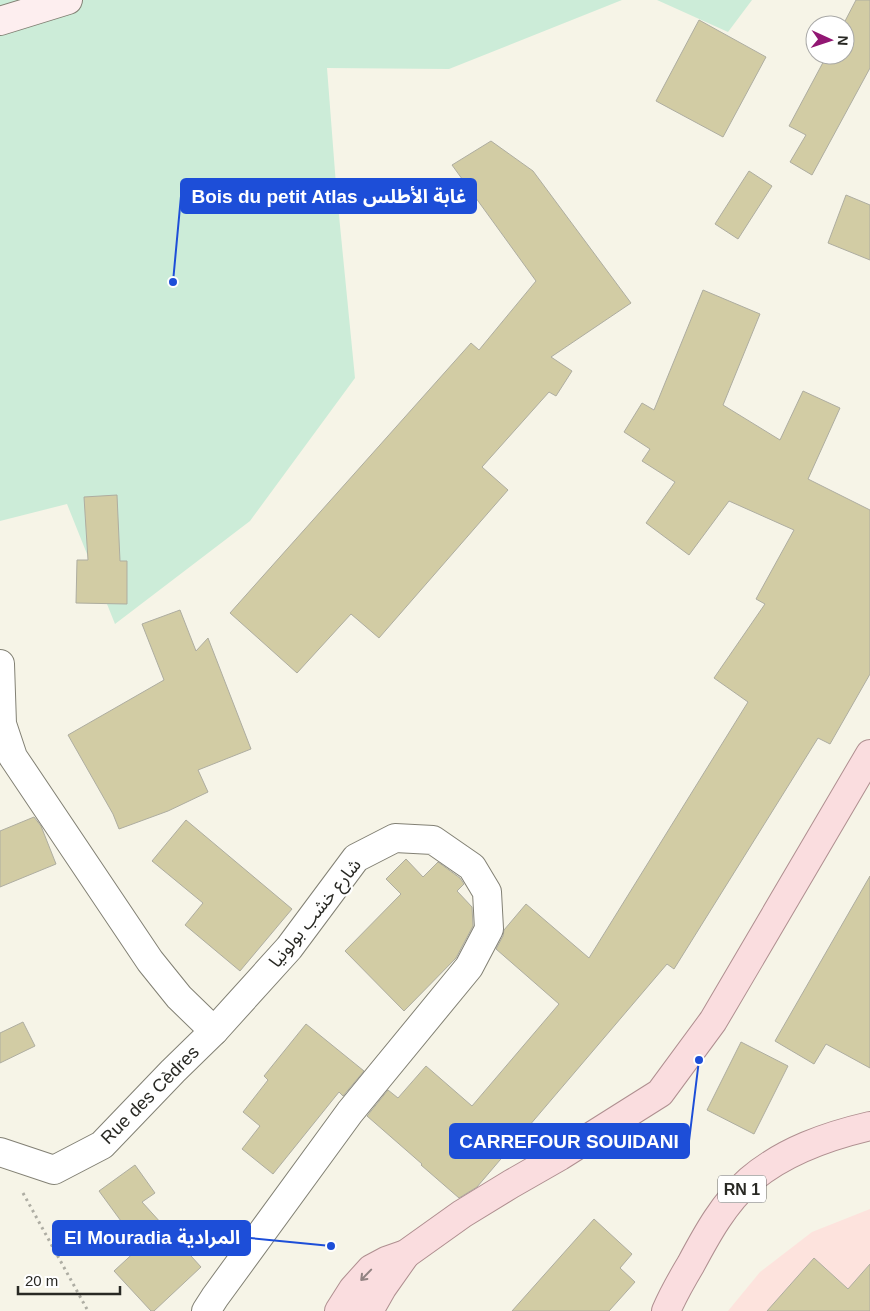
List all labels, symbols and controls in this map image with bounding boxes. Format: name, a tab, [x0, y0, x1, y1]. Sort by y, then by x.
north arrow	[805, 15, 855, 65]
text: N	[835, 35, 851, 46]
callout: Bois du petit Atlas غابة الأطلس	[181, 179, 476, 213]
text: Bois du petit Atlas غابة الأطلس	[192, 185, 466, 207]
street label: شارع خشب بولونيا	[265, 855, 368, 974]
street label: Rue des Cèdres	[97, 1042, 203, 1148]
callout: CARREFOUR SOUIDANI	[450, 1124, 689, 1158]
text: CARREFOUR SOUIDANI	[459, 1131, 679, 1152]
road number: RN 1	[718, 1176, 766, 1202]
callout: El Mouradia المرادية	[53, 1221, 250, 1255]
text: El Mouradia المرادية	[64, 1227, 240, 1249]
scale bar	[18, 1264, 120, 1296]
one-way arrow	[360, 1268, 372, 1281]
text: 20 m	[25, 1272, 58, 1289]

